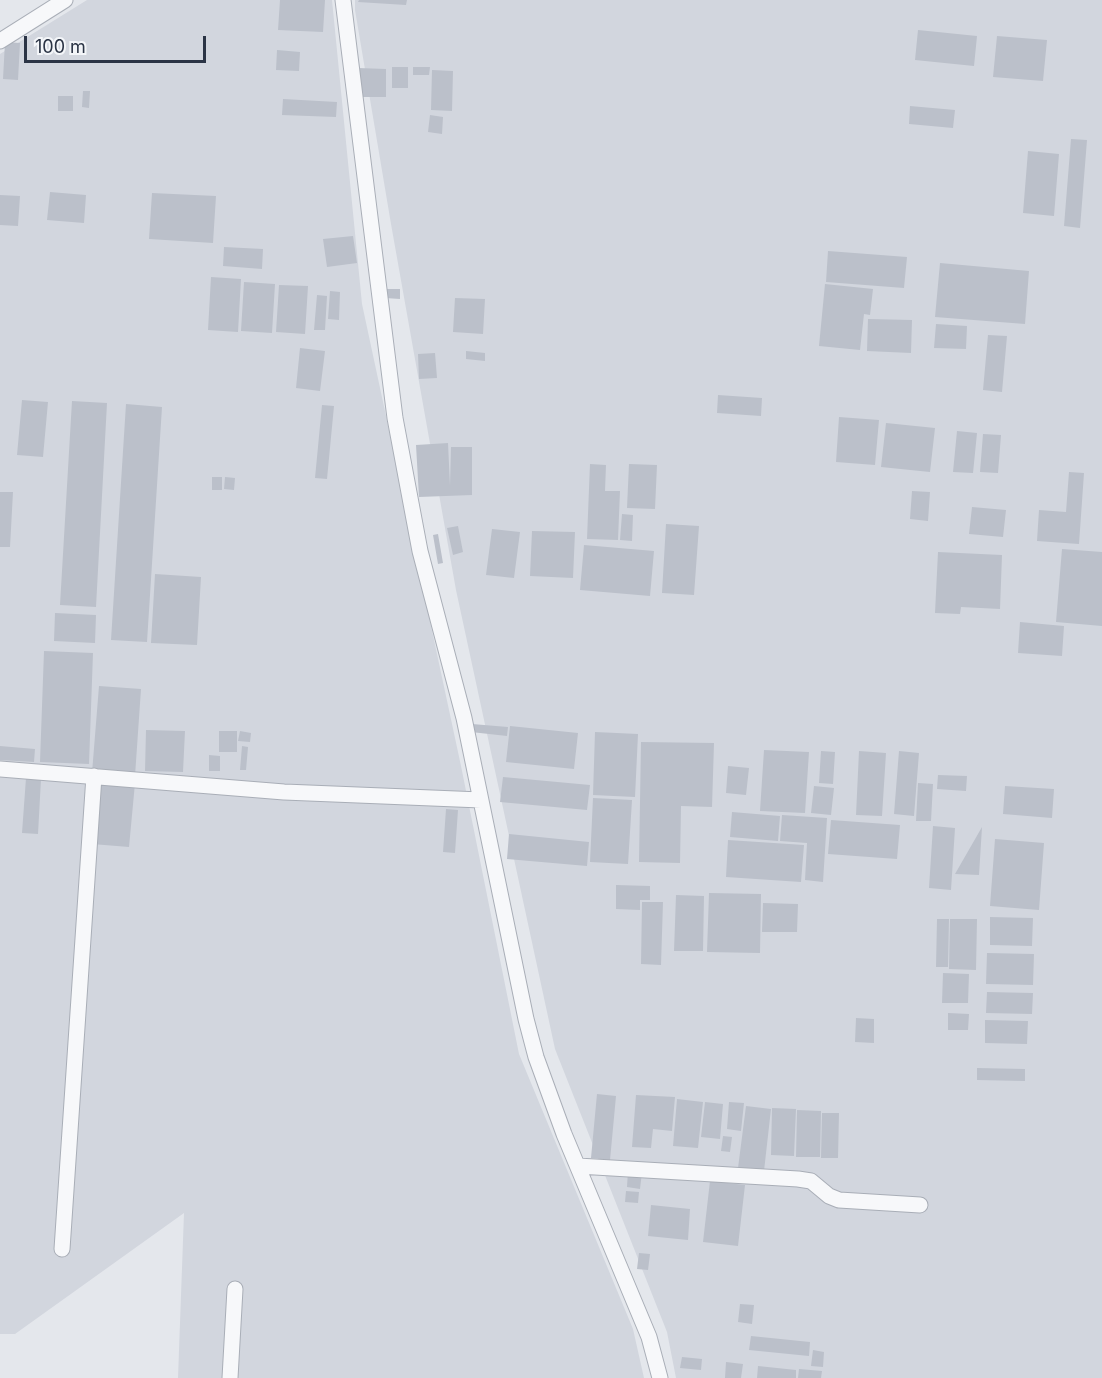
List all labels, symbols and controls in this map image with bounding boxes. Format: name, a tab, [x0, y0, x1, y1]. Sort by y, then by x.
scale bar	[27, 24, 208, 62]
text: 100 m	[35, 36, 86, 57]

